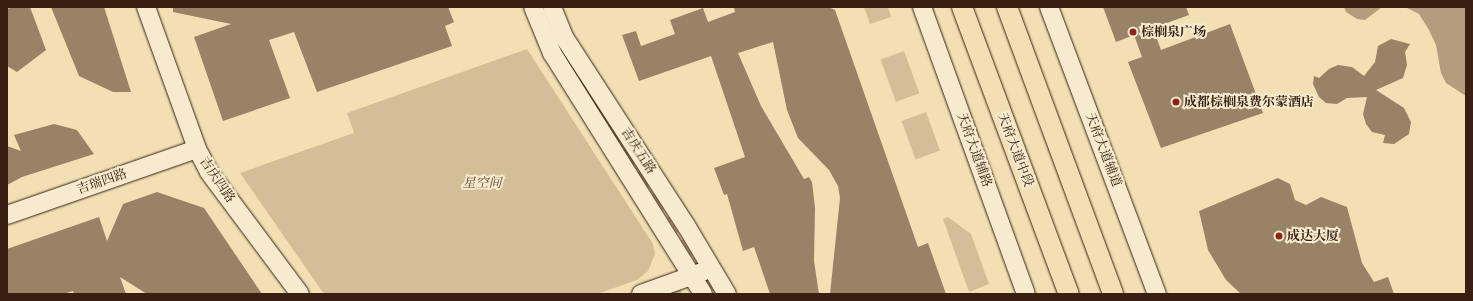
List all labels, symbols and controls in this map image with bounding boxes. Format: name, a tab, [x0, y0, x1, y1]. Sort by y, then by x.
place label: 棕榈泉广场	[1141, 24, 1206, 40]
marker: 棕榈泉广场	[1128, 27, 1138, 37]
place label: 成都棕榈泉费尔蒙酒店	[1184, 94, 1314, 110]
marker: 成都棕榈泉费尔蒙酒店	[1171, 97, 1181, 107]
street label: 天府大道辅路	[953, 111, 995, 189]
street label: 天府大道中段	[994, 111, 1036, 189]
street label: 天府大道辅道	[1082, 111, 1124, 189]
street label: 吉庆五路	[617, 125, 659, 177]
street label: 吉庆四路	[196, 154, 238, 206]
street label: 吉瑞四路	[75, 166, 129, 198]
park label: 星空间	[463, 175, 501, 191]
place label: 成达大厦	[1287, 228, 1339, 244]
marker: 成达大厦	[1274, 231, 1284, 241]

